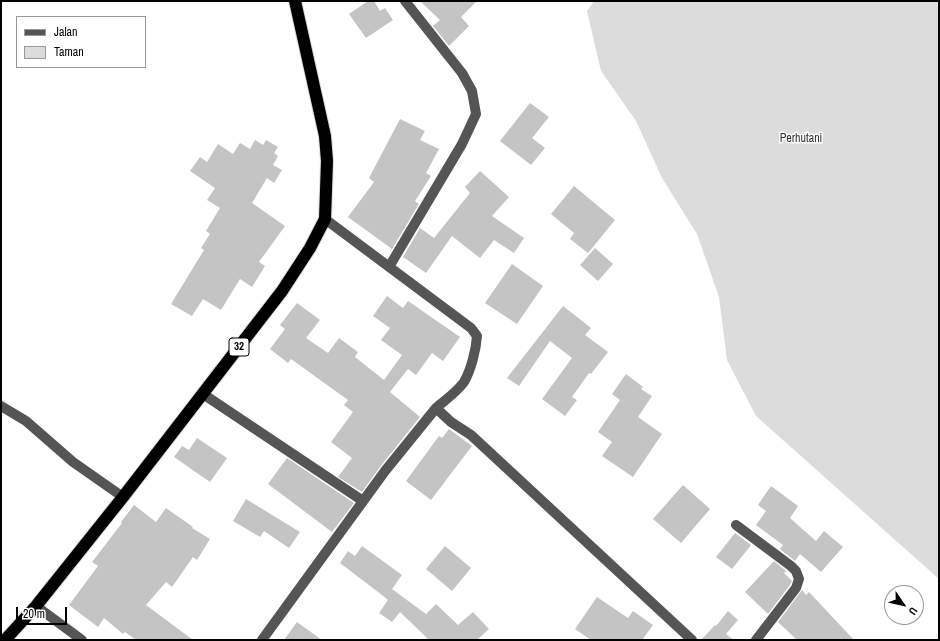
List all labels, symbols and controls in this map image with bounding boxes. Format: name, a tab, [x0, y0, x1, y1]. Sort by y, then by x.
legend	[16, 16, 146, 68]
text: Jalan	[54, 24, 78, 40]
text: Taman	[54, 44, 84, 60]
park label: Perhutani	[780, 132, 822, 146]
road number: 32	[229, 338, 249, 356]
north arrow	[884, 585, 924, 625]
scale bar	[18, 599, 69, 625]
text: U	[905, 605, 921, 618]
text: 20 m	[23, 606, 45, 622]

